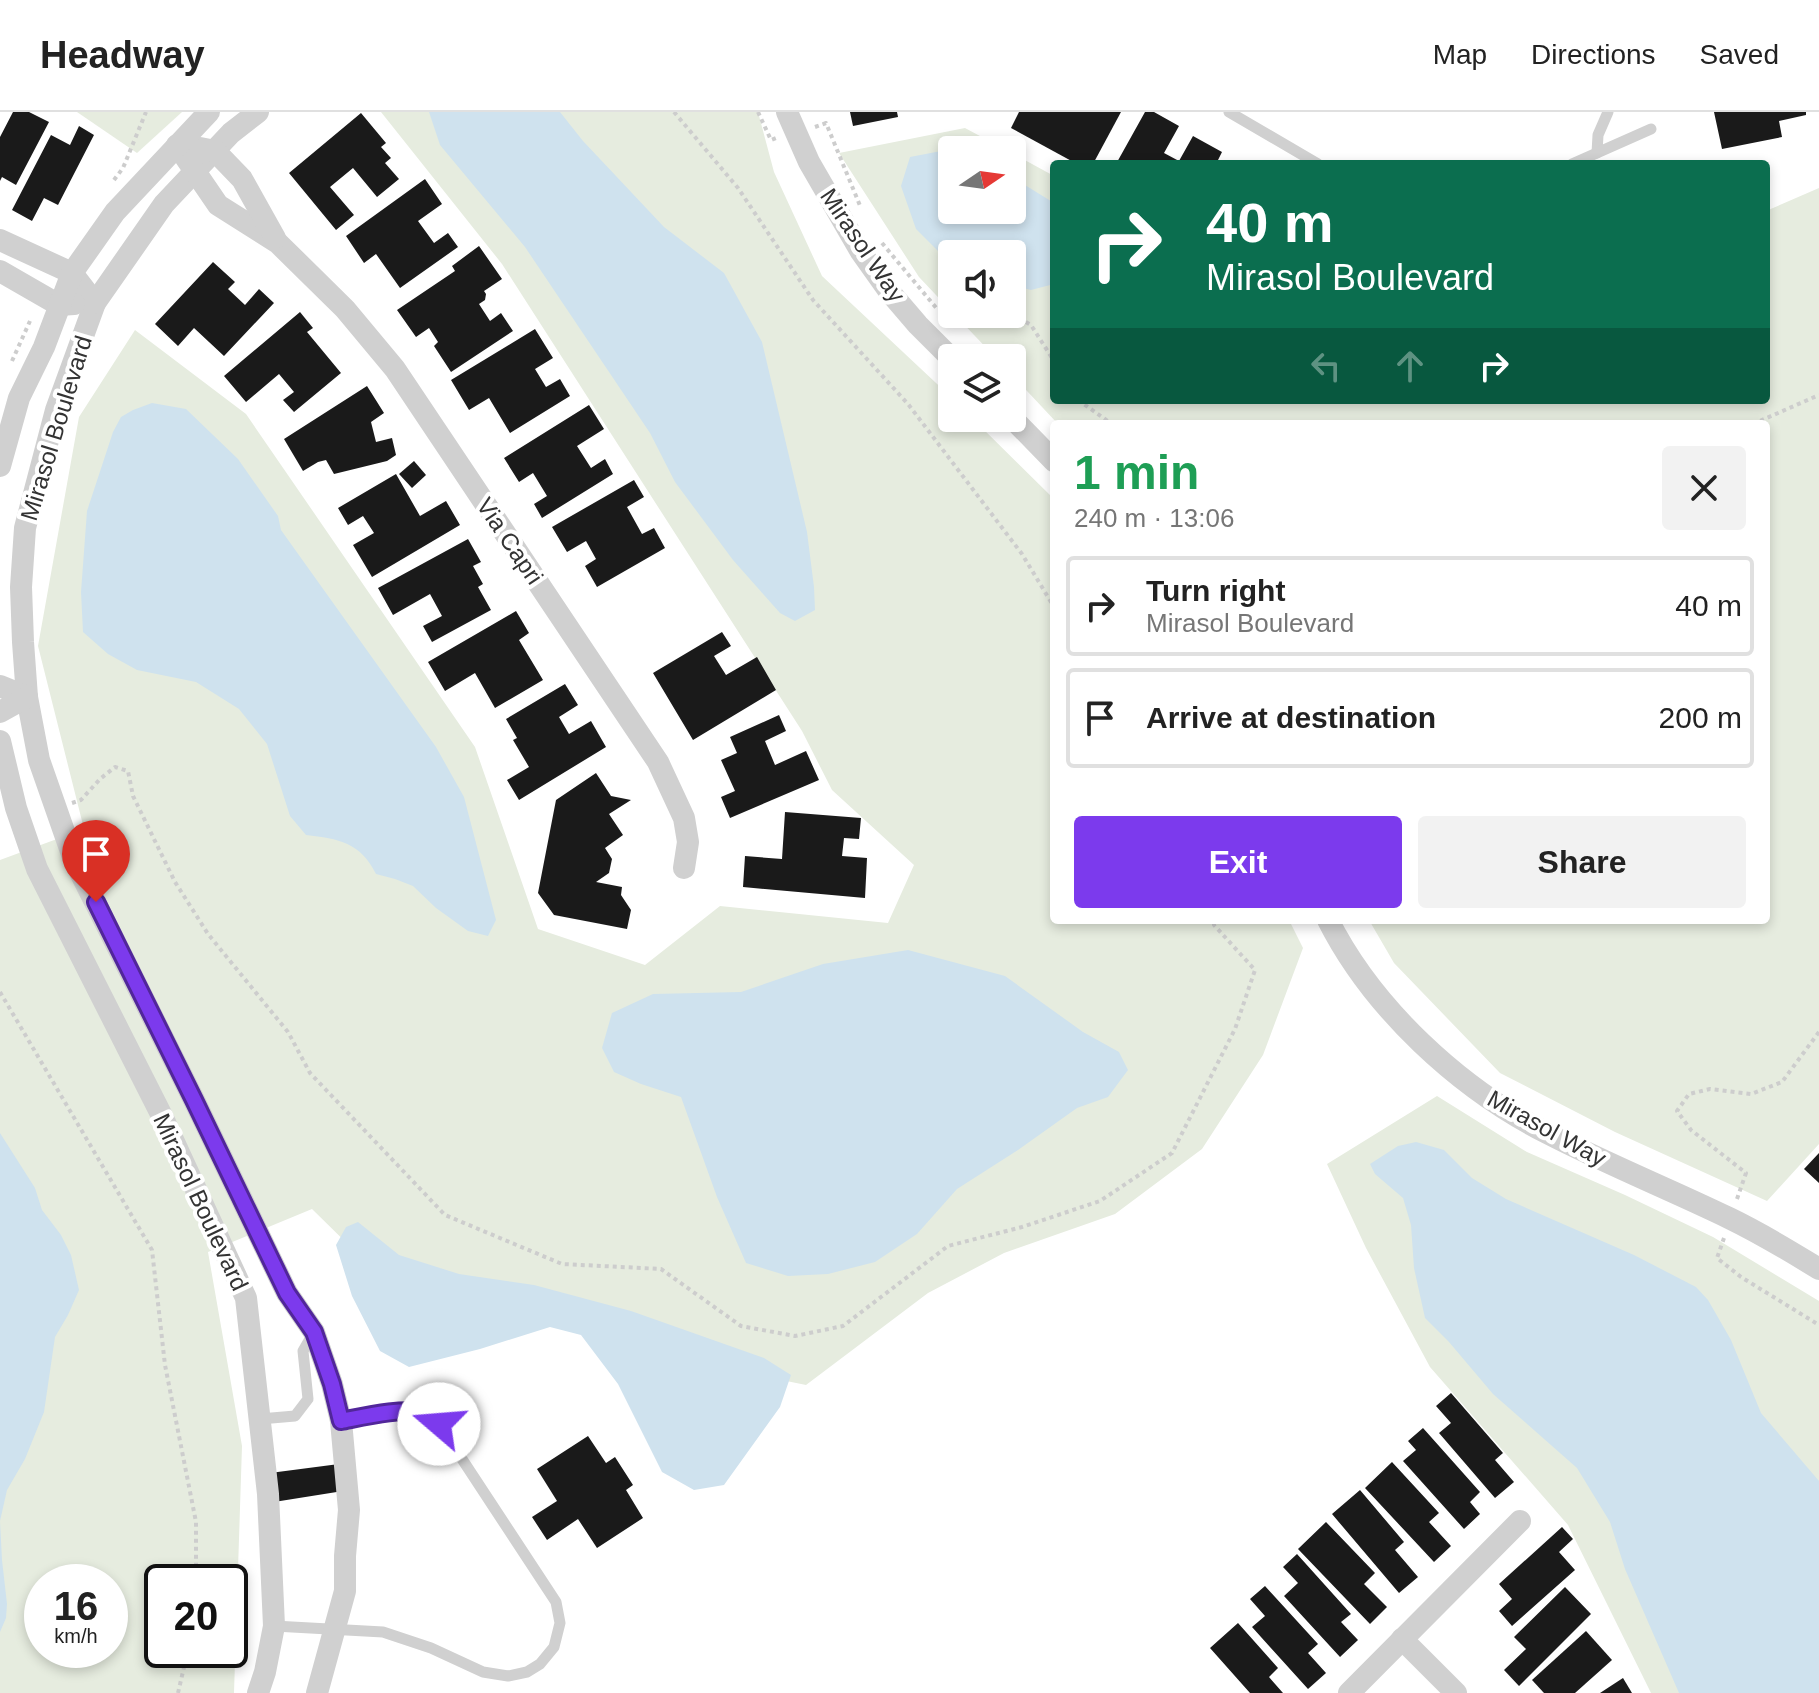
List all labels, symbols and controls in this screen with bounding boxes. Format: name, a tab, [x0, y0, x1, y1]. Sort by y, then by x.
text: Headway	[40, 34, 205, 76]
text: Map	[1433, 39, 1487, 70]
text: Directions	[1531, 39, 1656, 70]
text: Saved	[1700, 39, 1779, 70]
north arrow	[938, 136, 1026, 224]
map controls	[938, 136, 1026, 432]
street label: Mirasol Way	[815, 183, 911, 307]
text: 40 m	[1206, 191, 1334, 254]
icon: right	[1074, 192, 1178, 296]
button: sound	[938, 240, 1026, 328]
text: Mirasol Boulevard	[1206, 257, 1494, 298]
street label: Mirasol Boulevard	[15, 332, 97, 524]
button: layers	[938, 344, 1026, 432]
icon: left	[1304, 344, 1348, 388]
icon: ahead	[1388, 344, 1432, 388]
icon: right	[1472, 344, 1516, 388]
text: 1 min	[1074, 446, 1199, 499]
button: close	[1662, 446, 1746, 530]
street label: Via Capri	[471, 493, 549, 589]
text: 240 m · 13:06	[1074, 503, 1234, 533]
text: Turn right	[1146, 574, 1285, 607]
icon: right	[1078, 584, 1122, 628]
text: 40 m	[1675, 589, 1742, 622]
text: Mirasol Boulevard	[1146, 608, 1354, 638]
icon: arrive	[1078, 696, 1122, 740]
text: Arrive at destination	[1146, 701, 1436, 734]
text: 200 m	[1659, 701, 1742, 734]
button: Exit	[1074, 816, 1402, 908]
button: Share	[1418, 816, 1746, 908]
pin	[62, 820, 130, 902]
icon: arrive	[74, 832, 118, 876]
street label: Mirasol Way	[1483, 1084, 1611, 1172]
street label: Mirasol Boulevard	[148, 1109, 254, 1295]
position arrow	[397, 1382, 481, 1466]
speed limit sign: 20	[144, 1564, 248, 1668]
text: 16	[54, 1584, 98, 1628]
text: km/h	[54, 1625, 98, 1647]

